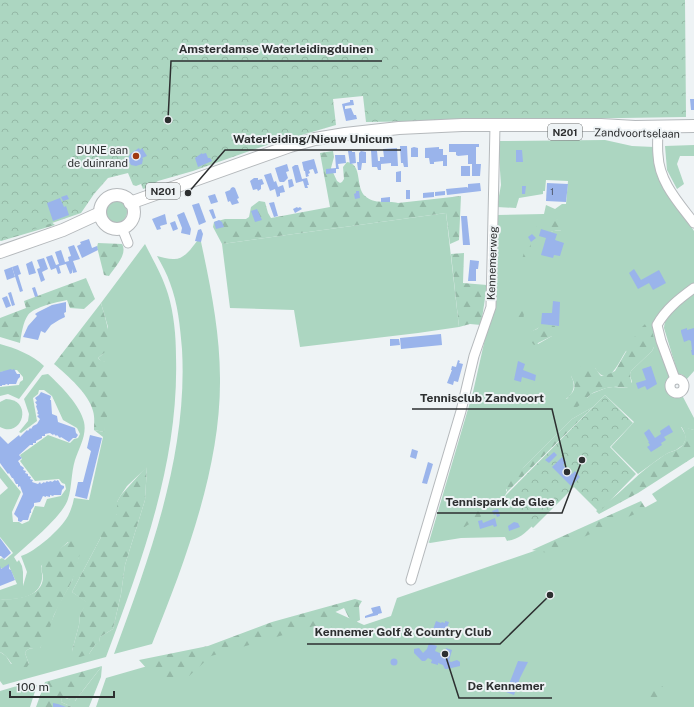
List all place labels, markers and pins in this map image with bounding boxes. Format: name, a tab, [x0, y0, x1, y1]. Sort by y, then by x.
callout: Amsterdamse Waterleidingduinen	[171, 37, 382, 61]
callout: Waterleiding/Nieuw Unicum	[225, 126, 401, 150]
place label: DUNE aan de duinrand	[67, 144, 128, 169]
marker: DUNE aan de duinrand	[131, 151, 141, 161]
callout: Tennisclub Zandvoort	[412, 385, 552, 409]
callout: Tennispark de Glee	[437, 489, 562, 513]
callout: Kennemer Golf & Country Club	[307, 620, 500, 644]
callout: De Kennemer	[459, 674, 552, 698]

